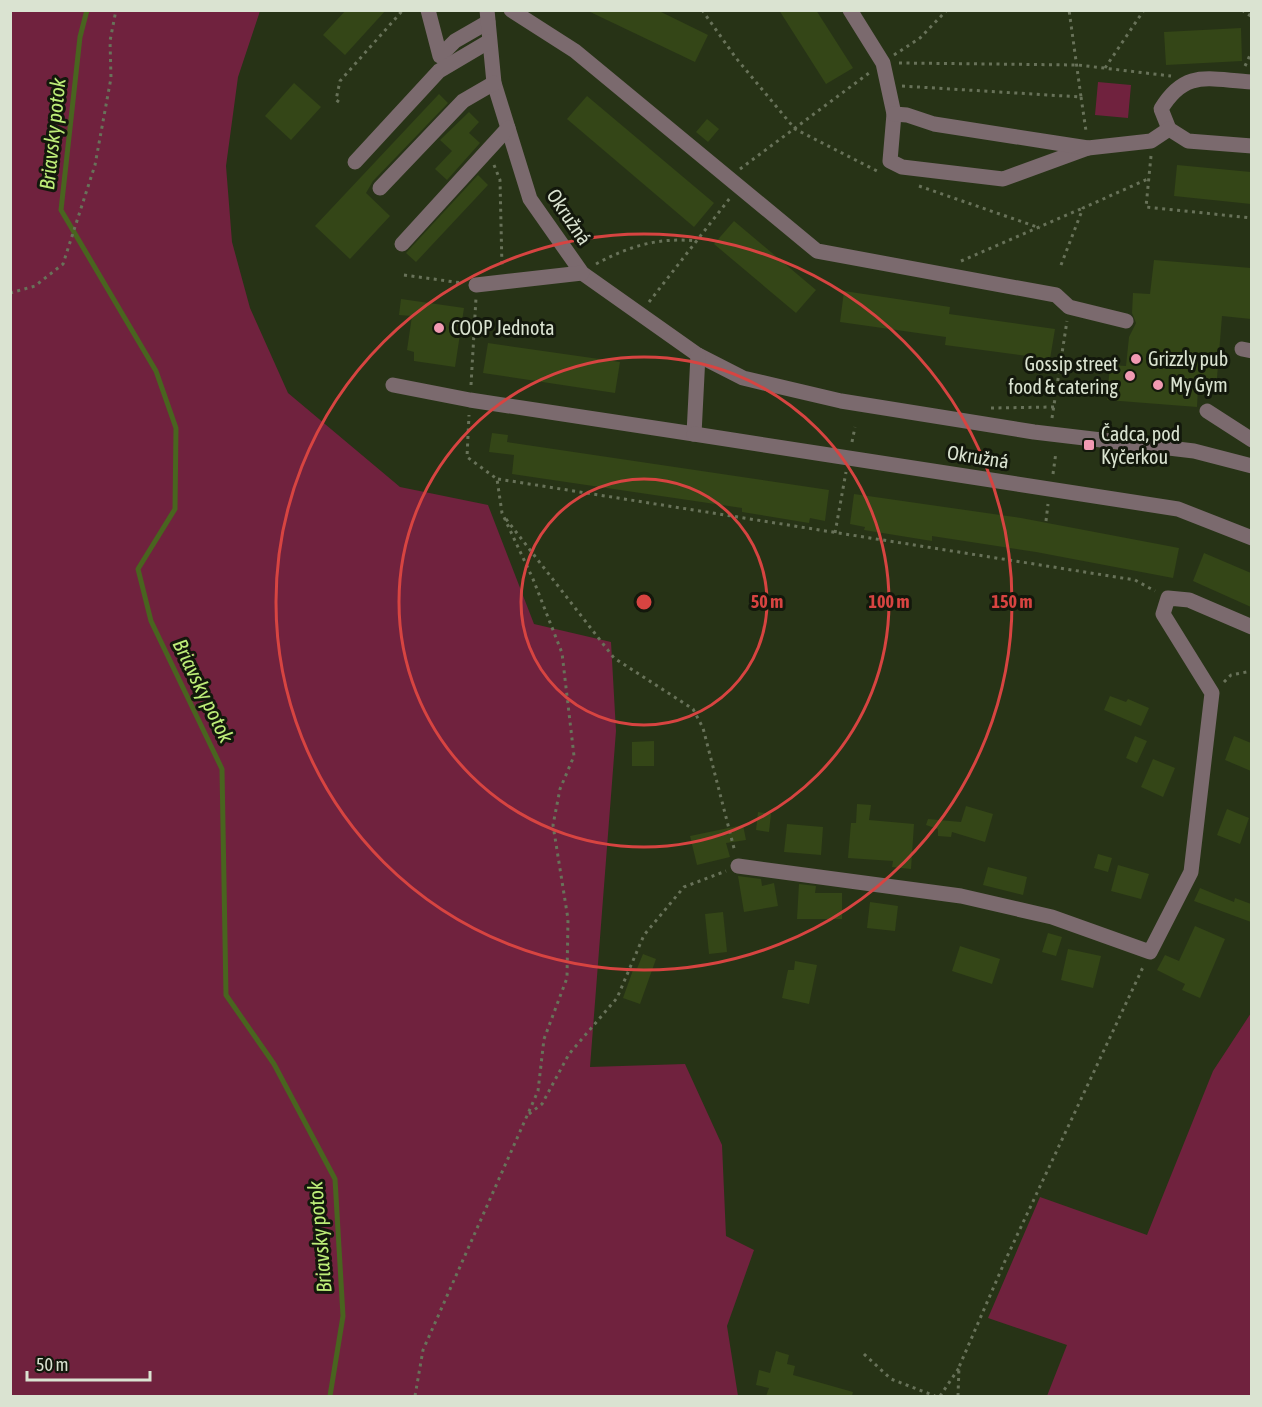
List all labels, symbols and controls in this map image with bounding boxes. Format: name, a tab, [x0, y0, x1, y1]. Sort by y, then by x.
water label: Briavsky potok	[34, 76, 70, 191]
street label: Okružná	[542, 184, 596, 249]
place label: COOP Jednota	[451, 316, 555, 339]
marker: COOP Jednota	[432, 321, 446, 335]
place label: Grizzly pub	[1148, 347, 1228, 370]
place label: Gossip street food & catering	[1008, 352, 1118, 398]
marker: Grizzly pub	[1129, 352, 1143, 366]
marker: Gossip street food & catering	[1123, 369, 1137, 383]
place label: My Gym	[1170, 373, 1228, 396]
marker: My Gym	[1151, 378, 1165, 392]
place label: Čadca, pod Kyčerkou	[1101, 422, 1180, 468]
marker: Čadca, pod Kyčerkou	[1082, 438, 1096, 452]
street label: Okružná	[946, 440, 1011, 473]
text: 50 m	[751, 591, 783, 612]
text: 100 m	[869, 591, 909, 612]
text: 150 m	[992, 591, 1032, 612]
centre of rings	[634, 592, 654, 612]
water label: Briavsky potok	[168, 635, 240, 747]
water label: Briavsky potok	[302, 1179, 336, 1294]
scale bar	[27, 1344, 150, 1382]
text: 50 m	[36, 1354, 68, 1375]

